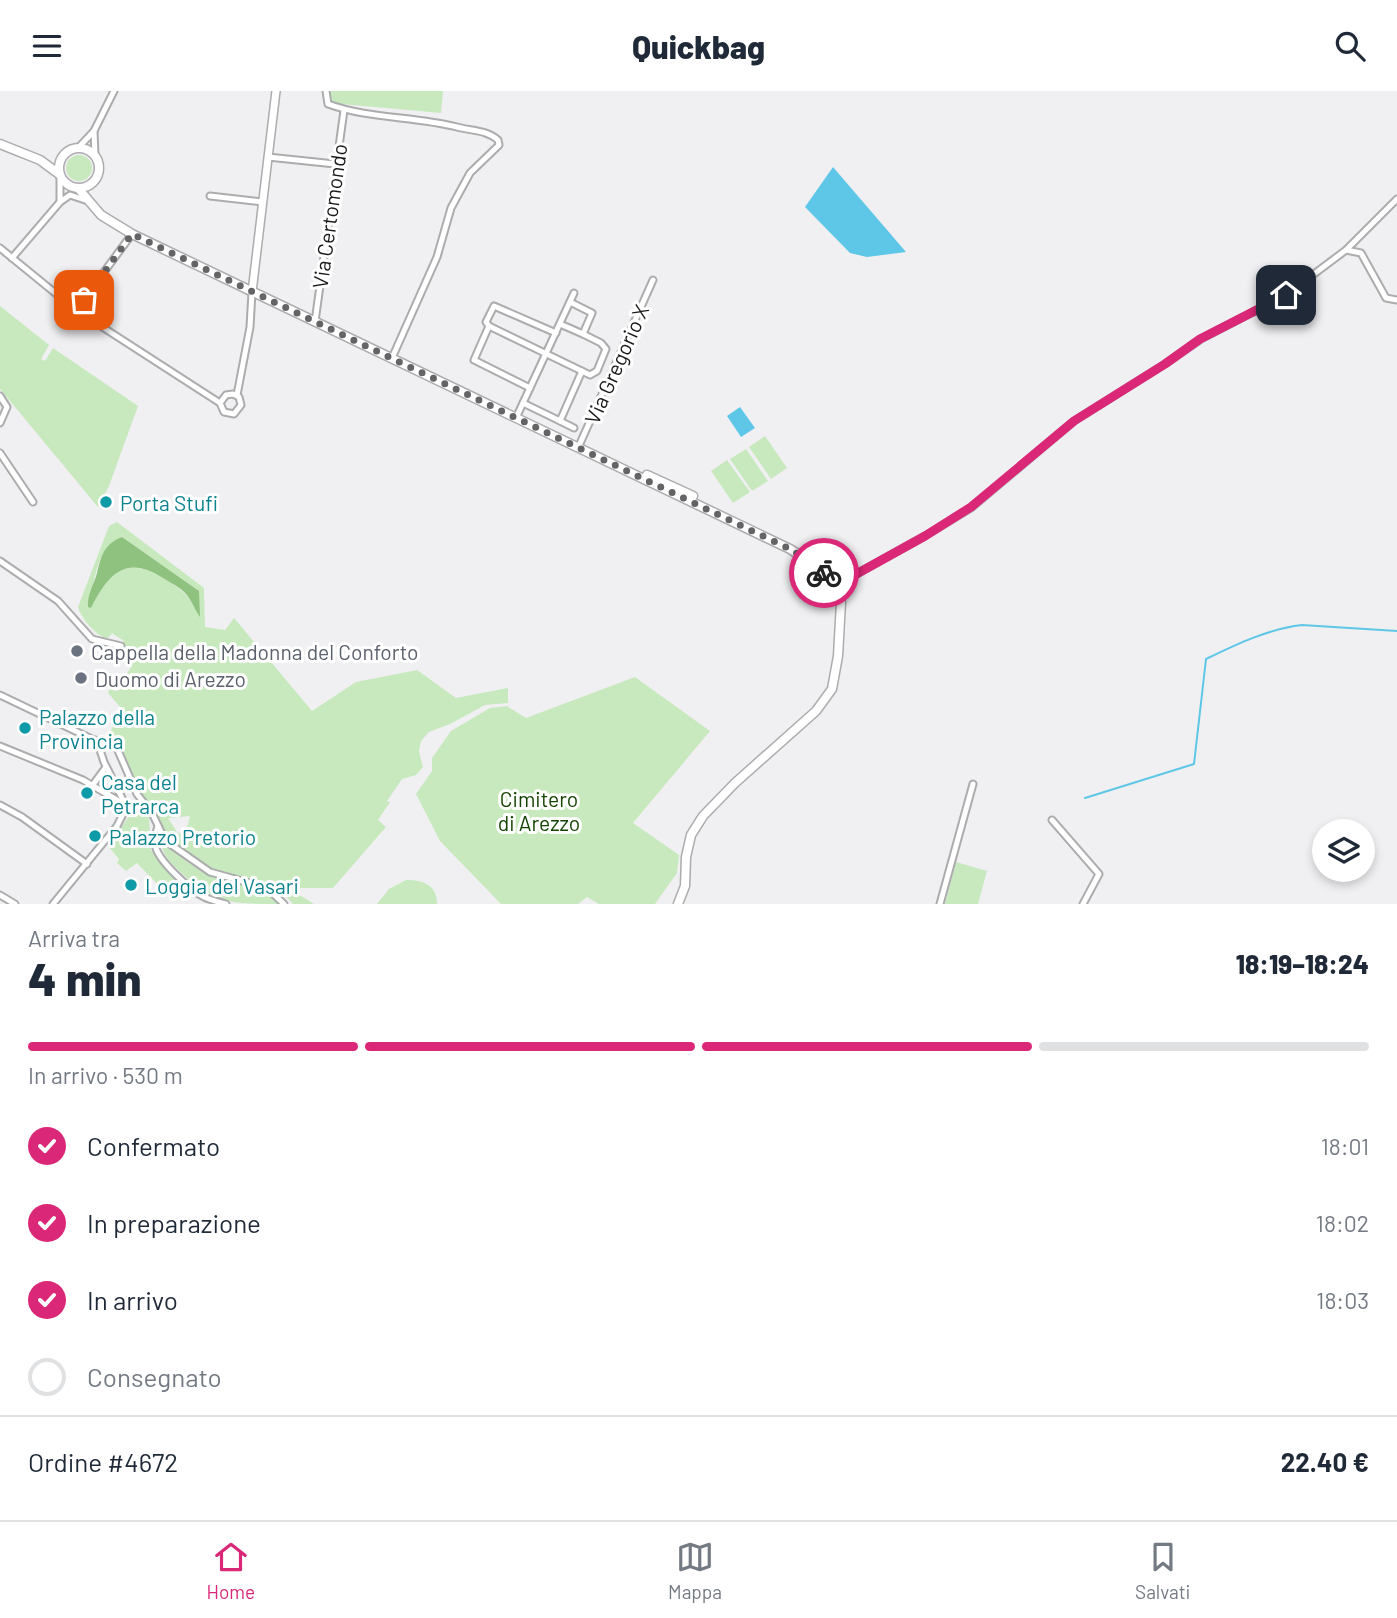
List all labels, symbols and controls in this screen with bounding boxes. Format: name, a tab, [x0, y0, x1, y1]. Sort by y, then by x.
icon: menu	[28, 27, 66, 65]
text: Quickbag	[632, 27, 765, 65]
icon: search	[1331, 27, 1369, 65]
street label: Via Certomondo	[306, 142, 352, 290]
pin	[1256, 265, 1316, 325]
pin	[54, 270, 114, 330]
icon: home	[1267, 276, 1305, 314]
icon: bag	[65, 281, 103, 319]
street label: Via Gregorio X	[579, 300, 653, 428]
place label: Porta Stufi	[120, 490, 218, 515]
marker: Porta Stufi	[98, 494, 114, 510]
courier	[789, 538, 859, 608]
icon: bike	[805, 554, 843, 592]
place label: Cappella della Madonna del Conforto	[91, 639, 418, 664]
marker: Cappella della Madonna del Conforto	[69, 643, 85, 659]
place label: Duomo di Arezzo	[95, 666, 246, 691]
marker: Duomo di Arezzo	[73, 670, 89, 686]
place label: Palazzo della Provincia	[39, 704, 155, 753]
marker: Palazzo della Provincia	[17, 720, 33, 736]
place label: Casa del Petrarca	[101, 769, 179, 818]
marker: Casa del Petrarca	[79, 785, 95, 801]
park label: Cimitero di Arezzo	[498, 786, 580, 835]
map controls	[1312, 819, 1375, 882]
button: layers	[1312, 819, 1375, 882]
place label: Palazzo Pretorio	[109, 824, 256, 849]
marker: Palazzo Pretorio	[87, 828, 103, 844]
place label: Loggia del Vasari	[145, 873, 299, 898]
marker: Loggia del Vasari	[123, 877, 139, 893]
text: Arriva tra	[28, 924, 120, 952]
text: 18:19–18:24	[1236, 948, 1369, 979]
text: 4 min	[28, 950, 142, 1005]
text: In arrivo · 530 m	[28, 1061, 183, 1089]
icon: check	[28, 1127, 66, 1165]
text: Confermato	[87, 1130, 220, 1161]
text: 18:01	[1321, 1132, 1369, 1160]
icon: check	[28, 1204, 66, 1242]
text: In preparazione	[87, 1207, 261, 1238]
text: 18:02	[1316, 1209, 1369, 1237]
icon: check	[28, 1281, 66, 1319]
text: In arrivo	[87, 1284, 178, 1315]
text: 18:03	[1316, 1286, 1369, 1314]
text: Consegnato	[87, 1361, 222, 1392]
text: Ordine #4672	[28, 1446, 178, 1477]
text: 22.40 €	[1281, 1446, 1369, 1477]
tab: Home	[207, 1538, 255, 1603]
tab: Mappa	[668, 1538, 722, 1603]
tab: Salvati	[1135, 1538, 1190, 1603]

